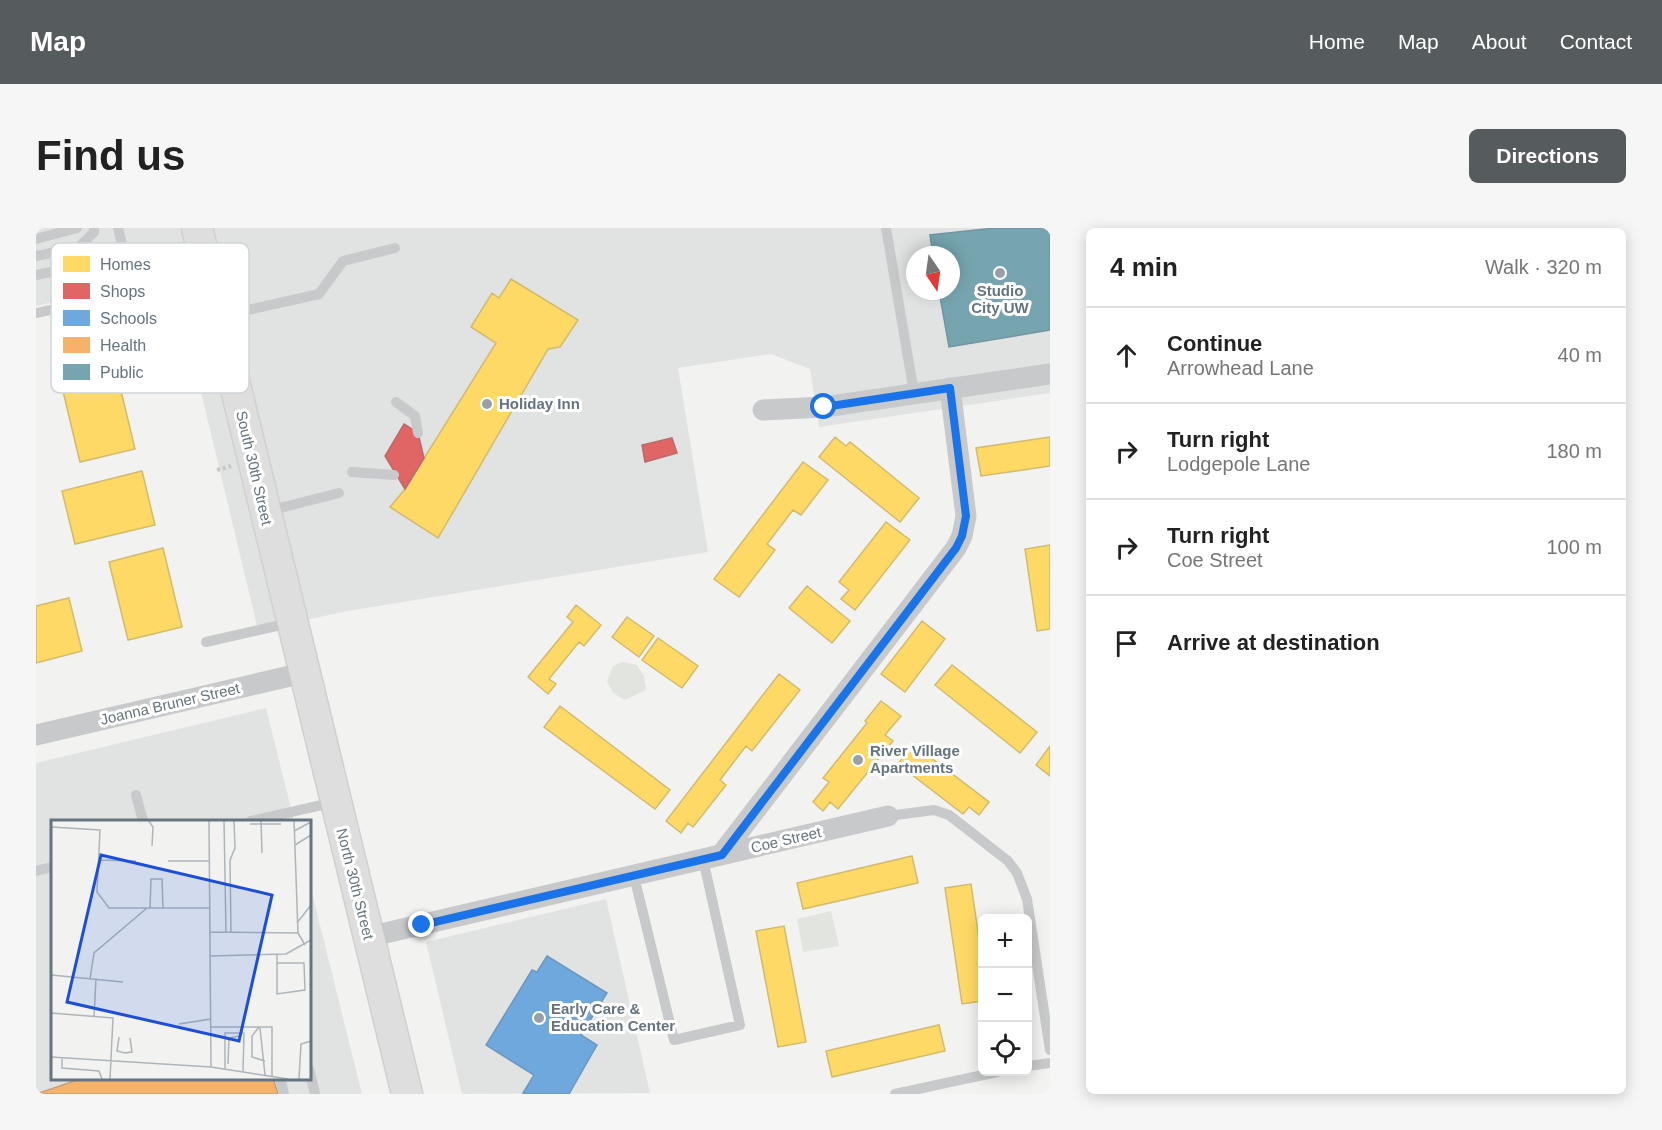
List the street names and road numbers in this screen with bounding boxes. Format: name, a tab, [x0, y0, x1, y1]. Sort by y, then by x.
street label: South 30th Street	[233, 409, 276, 527]
street label: Joanna Bruner Street	[99, 679, 242, 728]
street label: Coe Street	[749, 823, 824, 856]
street label: North 30th Street	[333, 826, 378, 942]

